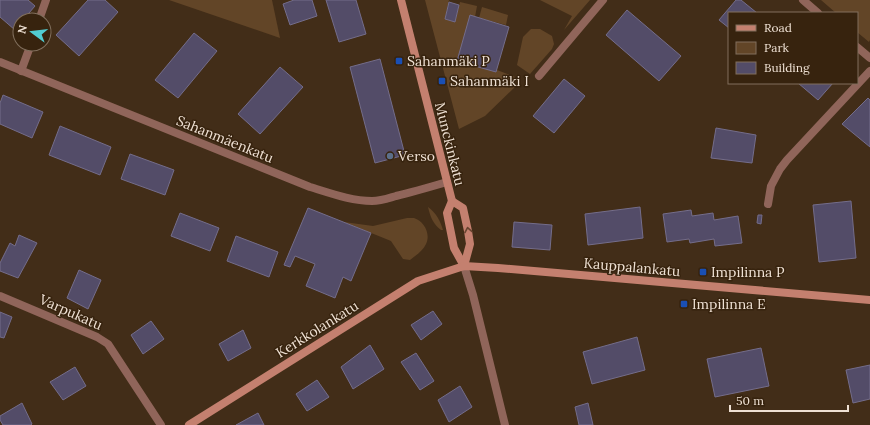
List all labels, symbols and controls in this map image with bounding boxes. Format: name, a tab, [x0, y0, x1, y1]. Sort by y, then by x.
north arrow	[12, 12, 52, 52]
legend	[728, 12, 858, 84]
text: Road	[764, 20, 792, 35]
text: N	[14, 23, 30, 35]
text: Park	[764, 40, 790, 55]
place label: Sahanmäki P	[407, 52, 490, 70]
marker: Sahanmäki P	[394, 56, 404, 66]
text: Building	[764, 60, 810, 75]
place label: Sahanmäki I	[450, 72, 529, 90]
marker: Sahanmäki I	[437, 76, 447, 86]
street label: Munckinkatu	[431, 100, 469, 188]
street label: Sahanmäenkatu	[174, 111, 276, 167]
place label: Verso	[397, 147, 435, 165]
marker: Verso	[385, 151, 395, 161]
one-way arrow	[464, 227, 473, 233]
street label: Kauppalankatu	[583, 254, 681, 280]
place label: Impilinna P	[711, 263, 785, 281]
marker: Impilinna P	[698, 267, 708, 277]
street label: Varpukatu	[36, 290, 105, 334]
place label: Impilinna E	[692, 295, 766, 313]
street label: Kerkkolankatu	[272, 296, 362, 362]
marker: Impilinna E	[679, 299, 689, 309]
scale bar	[730, 387, 848, 413]
text: 50 m	[736, 393, 764, 408]

